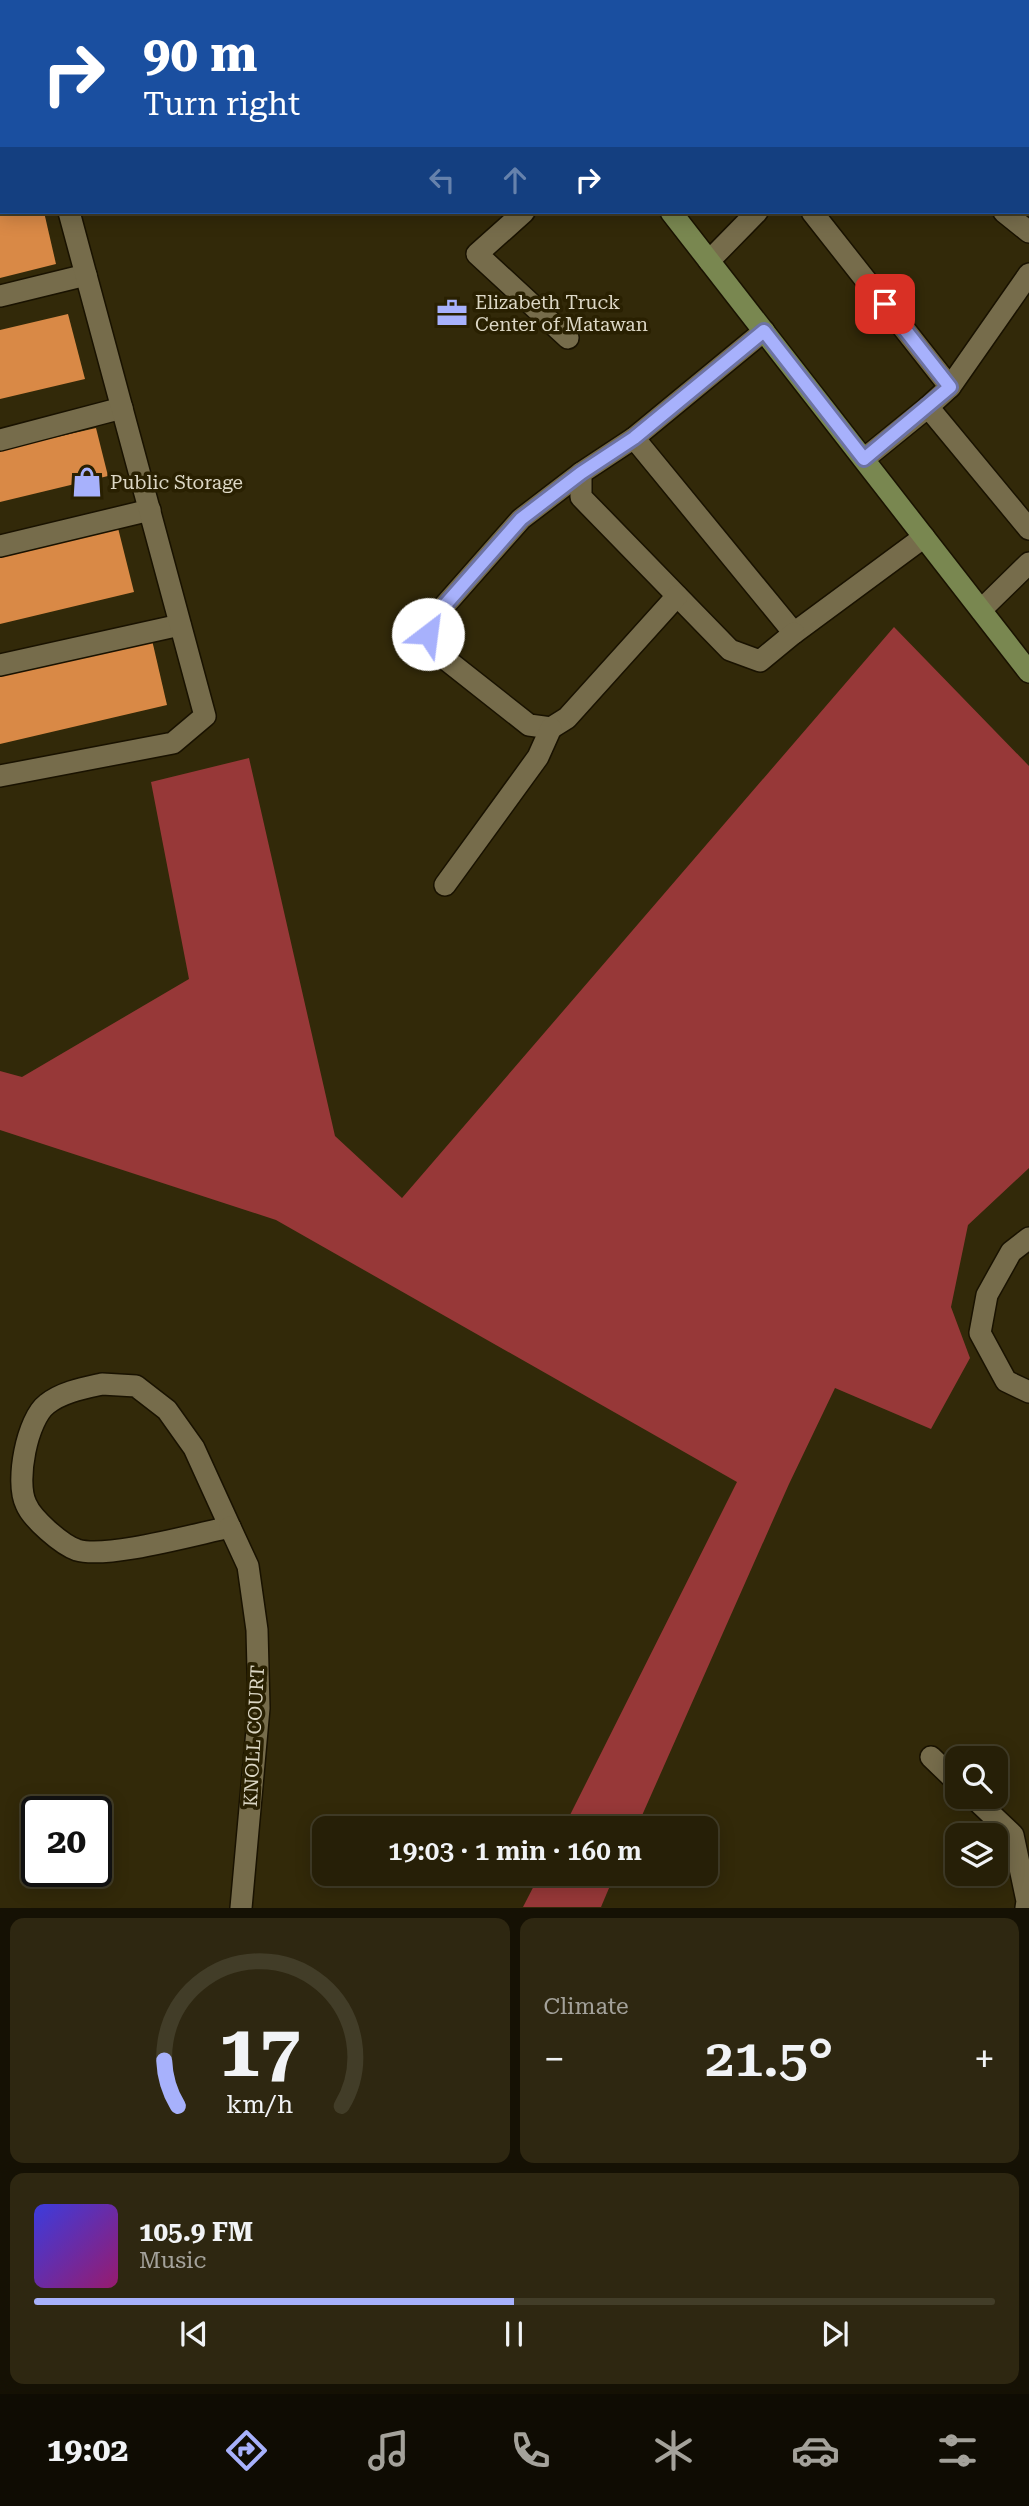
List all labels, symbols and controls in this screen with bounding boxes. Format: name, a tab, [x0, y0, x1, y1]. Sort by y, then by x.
text: 90 m	[143, 26, 258, 83]
icon: right	[28, 28, 119, 119]
text: Turn right	[143, 85, 300, 123]
icon: left	[423, 161, 461, 199]
icon: ahead	[496, 161, 534, 199]
icon: right	[569, 161, 607, 199]
pin	[855, 274, 915, 334]
icon: arrive	[866, 285, 904, 323]
place label: Elizabeth Truck Center of Matawan	[475, 291, 648, 336]
office icon: Elizabeth Truck Center of Matawan	[435, 296, 469, 330]
shop icon: Public Storage	[70, 465, 104, 499]
place label: Public Storage	[110, 471, 243, 494]
position arrow	[391, 597, 465, 671]
street label: KNOLL COURT	[239, 1665, 269, 1807]
map controls	[945, 1746, 1008, 1886]
button: search	[945, 1746, 1008, 1809]
speed limit sign: 20	[21, 1796, 112, 1887]
button: layers	[945, 1823, 1008, 1886]
text: 19:03 · 1 min · 160 m	[388, 1836, 642, 1866]
text: Climate	[544, 1993, 629, 2020]
text: 17	[219, 2010, 301, 2095]
text: 21.5°	[705, 2028, 833, 2089]
text: −	[544, 2037, 565, 2081]
text: +	[974, 2037, 995, 2081]
text: km/h	[226, 2090, 293, 2119]
text: 105.9 FM	[139, 2217, 253, 2247]
text: Music	[139, 2247, 206, 2274]
icon: previous	[175, 2315, 213, 2353]
icon: pause	[495, 2315, 533, 2353]
icon: next	[816, 2315, 854, 2353]
icon: directions	[222, 2426, 271, 2475]
icon: music	[364, 2426, 413, 2475]
icon: phone	[506, 2426, 555, 2475]
icon: climate	[649, 2426, 698, 2475]
icon: car	[791, 2426, 840, 2475]
icon: filters	[933, 2426, 982, 2475]
text: 19:02	[47, 2431, 128, 2469]

